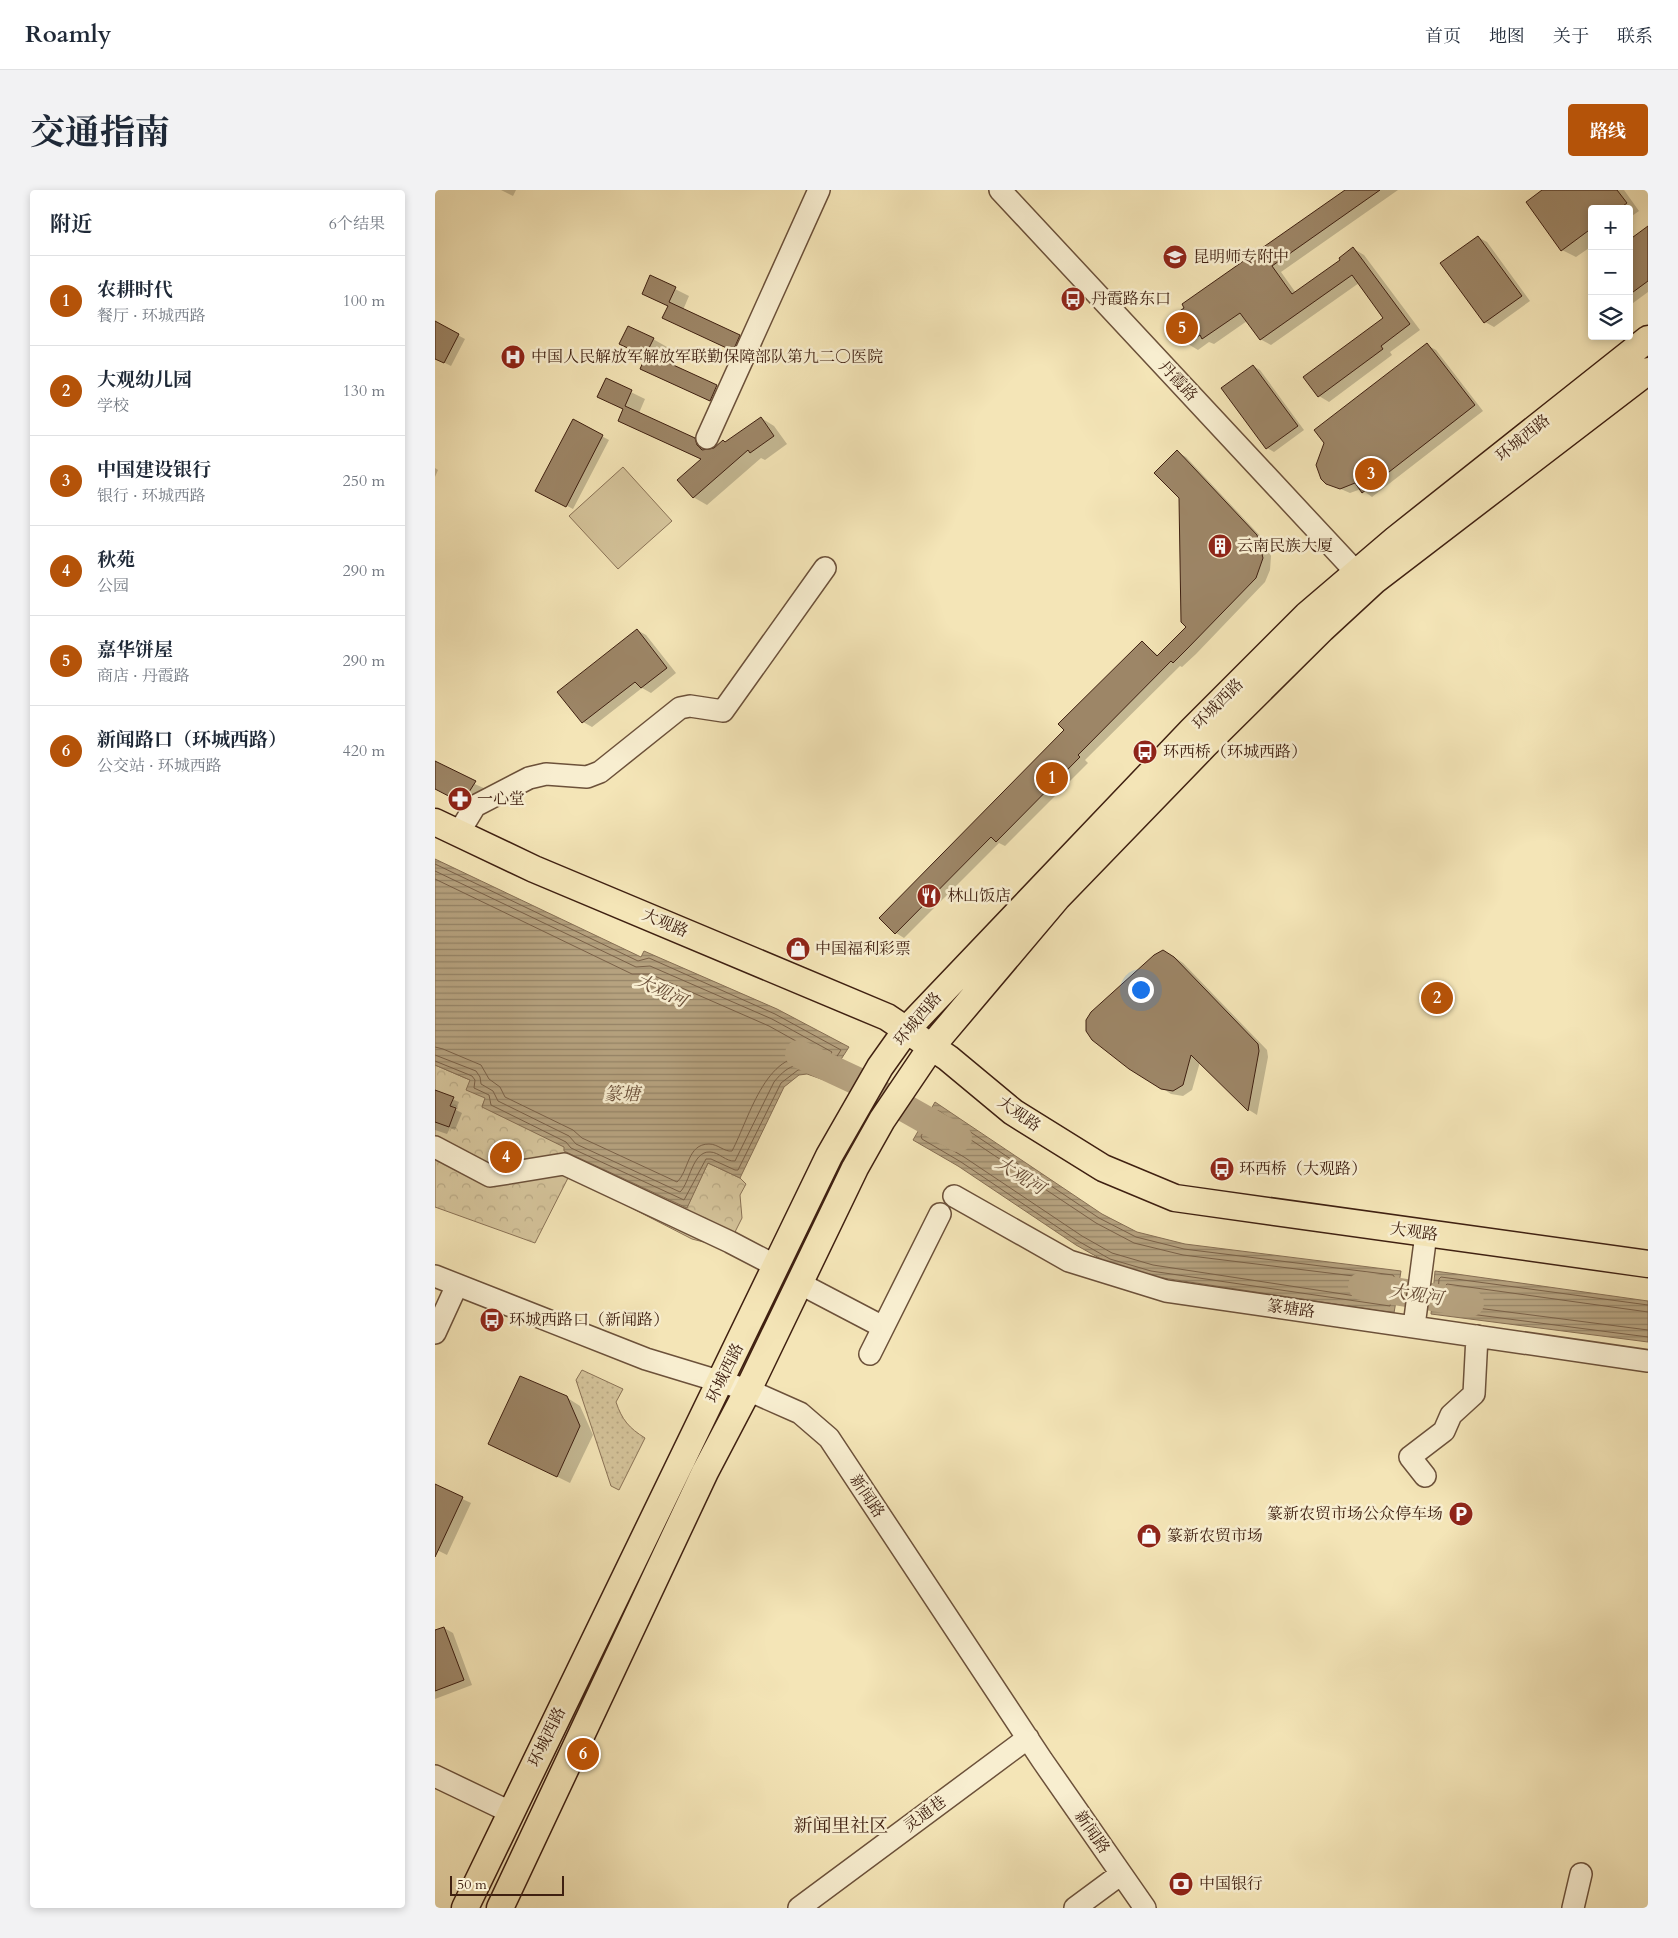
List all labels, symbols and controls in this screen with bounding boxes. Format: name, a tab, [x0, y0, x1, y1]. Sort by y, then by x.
text: Roamly	[25, 18, 111, 51]
text: 首页	[1425, 24, 1461, 49]
text: 地图	[1489, 24, 1525, 49]
text: 关于	[1553, 24, 1589, 49]
text: 联系	[1617, 24, 1653, 49]
button: 路线	[1568, 104, 1648, 156]
text: 交通指南	[30, 109, 170, 157]
map controls	[1588, 205, 1633, 340]
button: +	[1588, 205, 1633, 250]
text: 附近	[50, 210, 92, 239]
text: 6个结果	[329, 213, 385, 235]
school or university icon: 昆明师专附中	[1162, 244, 1188, 270]
place label: 昆明师专附中	[1193, 246, 1289, 268]
button: −	[1588, 250, 1633, 295]
text: 农耕时代	[97, 277, 173, 303]
bus stop icon: 丹霞路东口	[1060, 286, 1086, 312]
place label: 丹霞路东口	[1091, 288, 1171, 310]
text: 1	[62, 290, 70, 312]
text: 100 m	[343, 290, 385, 312]
button: layers	[1588, 295, 1633, 340]
text: 餐厅 · 环城西路	[97, 305, 206, 327]
pin: 5	[1166, 309, 1198, 347]
hospital icon: 中国人民解放军解放军联勤保障部队第九二〇医院	[500, 344, 526, 370]
place label: 中国人民解放军解放军联勤保障部队第九二〇医院	[531, 346, 883, 368]
street label: 丹霞路	[1154, 356, 1202, 406]
text: 大观幼儿园	[97, 367, 192, 393]
text: 2	[62, 380, 70, 402]
text: 130 m	[343, 380, 385, 402]
text: 学校	[97, 395, 129, 417]
street label: 环城西路	[1491, 409, 1555, 467]
pin: 3	[1355, 455, 1387, 493]
text: 中国建设银行	[97, 457, 211, 483]
text: 3	[62, 470, 70, 492]
text: 250 m	[343, 470, 385, 492]
text: 银行 · 环城西路	[97, 485, 206, 507]
building icon: 云南民族大厦	[1207, 533, 1233, 559]
place label: 云南民族大厦	[1237, 535, 1333, 557]
text: 秋苑	[97, 547, 135, 573]
text: 4	[62, 560, 70, 582]
text: 290 m	[343, 560, 385, 582]
text: 公园	[97, 575, 129, 597]
text: 嘉华饼屋	[97, 637, 173, 663]
text: 5	[62, 650, 70, 672]
text: 290 m	[343, 650, 385, 672]
text: 商店 · 丹霞路	[97, 665, 190, 687]
street label: 环城西路	[1188, 674, 1248, 734]
text: 新闻路口（环城西路）	[97, 727, 287, 753]
bus stop icon: 环西桥（环城西路）	[1132, 739, 1158, 765]
text: 6	[62, 740, 70, 762]
text: 420 m	[343, 740, 385, 762]
place label: 环西桥（环城西路）	[1163, 741, 1307, 763]
text: 公交站 · 环城西路	[97, 755, 222, 777]
pin: 1	[1036, 759, 1068, 797]
pharmacy icon: 一心堂	[447, 786, 473, 812]
place label: 一心堂	[477, 788, 525, 810]
restaurant icon: 林山饭店	[916, 883, 942, 909]
place label: 林山饭店	[947, 885, 1011, 907]
street label: 大观路	[639, 903, 691, 943]
shop icon: 中国福利彩票	[785, 936, 811, 962]
place label: 中国福利彩票	[815, 938, 911, 960]
water label: 大观河	[631, 968, 693, 1015]
your location	[1128, 977, 1154, 1003]
pin: 2	[1421, 979, 1453, 1017]
street label: 环城西路	[889, 987, 947, 1051]
water label: 篆塘	[604, 1082, 643, 1107]
street label: 大观路	[993, 1091, 1045, 1137]
pin: 4	[490, 1138, 522, 1176]
water label: 大观河	[990, 1151, 1052, 1202]
bus stop icon: 环西桥（大观路）	[1209, 1156, 1235, 1182]
place label: 环西桥（大观路）	[1239, 1158, 1367, 1180]
street label: 大观路	[1389, 1218, 1439, 1246]
water label: 大观河	[1387, 1278, 1448, 1312]
street label: 篆塘路	[1266, 1295, 1316, 1323]
bus stop icon: 环城西路口（新闻路）	[479, 1307, 505, 1333]
place label: 环城西路口（新闻路）	[509, 1309, 669, 1331]
street label: 环城西路	[701, 1339, 749, 1407]
street label: 新闻路	[844, 1470, 890, 1522]
parking icon: 篆新农贸市场公众停车场	[1448, 1501, 1474, 1527]
place label: 篆新农贸市场公众停车场	[1267, 1503, 1443, 1525]
shop icon: 篆新农贸市场	[1136, 1523, 1162, 1549]
place label: 篆新农贸市场	[1167, 1525, 1263, 1547]
street label: 环城西路	[523, 1703, 571, 1771]
pin: 6	[567, 1735, 599, 1773]
street label: 灵通巷	[899, 1791, 951, 1837]
street label: 新闻路	[1069, 1806, 1115, 1858]
district label: 新闻里社区	[793, 1813, 889, 1839]
bank icon: 中国银行	[1168, 1871, 1194, 1897]
scale bar	[450, 1873, 564, 1896]
place label: 中国银行	[1199, 1873, 1263, 1895]
text: 50 m	[457, 1875, 487, 1894]

